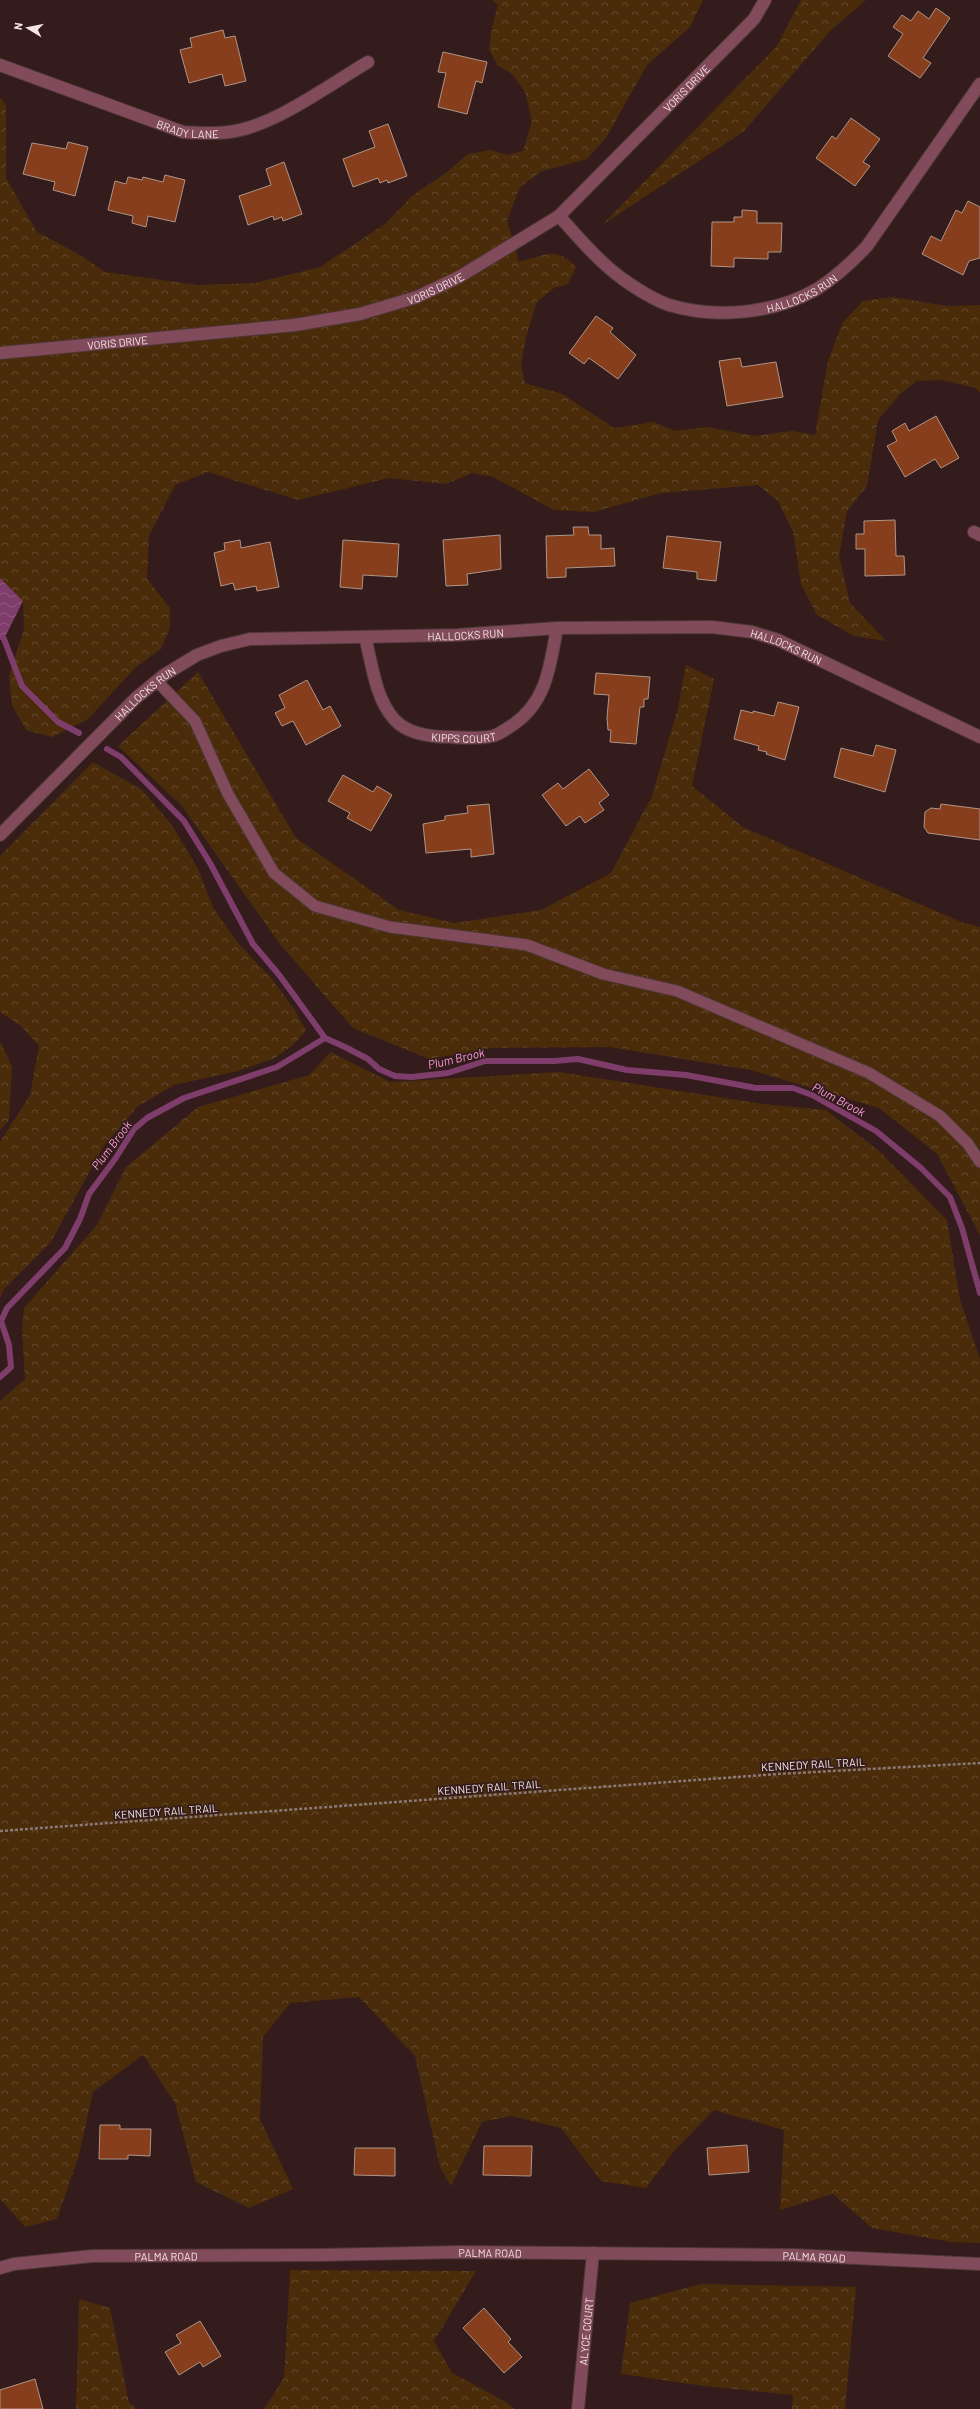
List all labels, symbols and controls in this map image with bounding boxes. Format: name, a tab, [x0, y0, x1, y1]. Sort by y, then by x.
north arrow	[8, 8, 48, 48]
text: N	[11, 21, 25, 31]
street label: VORIS DRIVE	[660, 61, 712, 114]
street label: BRADY LANE	[155, 116, 219, 140]
street label: VORIS DRIVE	[405, 269, 466, 306]
street label: HALLOCKS RUN	[765, 271, 839, 314]
street label: VORIS DRIVE	[87, 332, 149, 351]
street label: HALLOCKS RUN	[427, 625, 504, 642]
street label: HALLOCKS RUN	[749, 625, 824, 667]
street label: HALLOCKS RUN	[111, 663, 178, 723]
street label: KIPPS COURT	[430, 729, 497, 745]
water label: Plum Brook	[426, 1045, 486, 1071]
water label: Plum Brook	[810, 1079, 868, 1119]
water label: Plum Brook	[88, 1118, 134, 1172]
street label: KENNEDY RAIL TRAIL	[761, 1755, 865, 1773]
street label: KENNEDY RAIL TRAIL	[437, 1777, 541, 1797]
street label: KENNEDY RAIL TRAIL	[114, 1801, 218, 1821]
street label: PALMA ROAD	[458, 2245, 522, 2259]
street label: PALMA ROAD	[782, 2248, 846, 2264]
street label: PALMA ROAD	[134, 2249, 198, 2262]
street label: ALYCE COURT	[576, 2297, 595, 2366]

